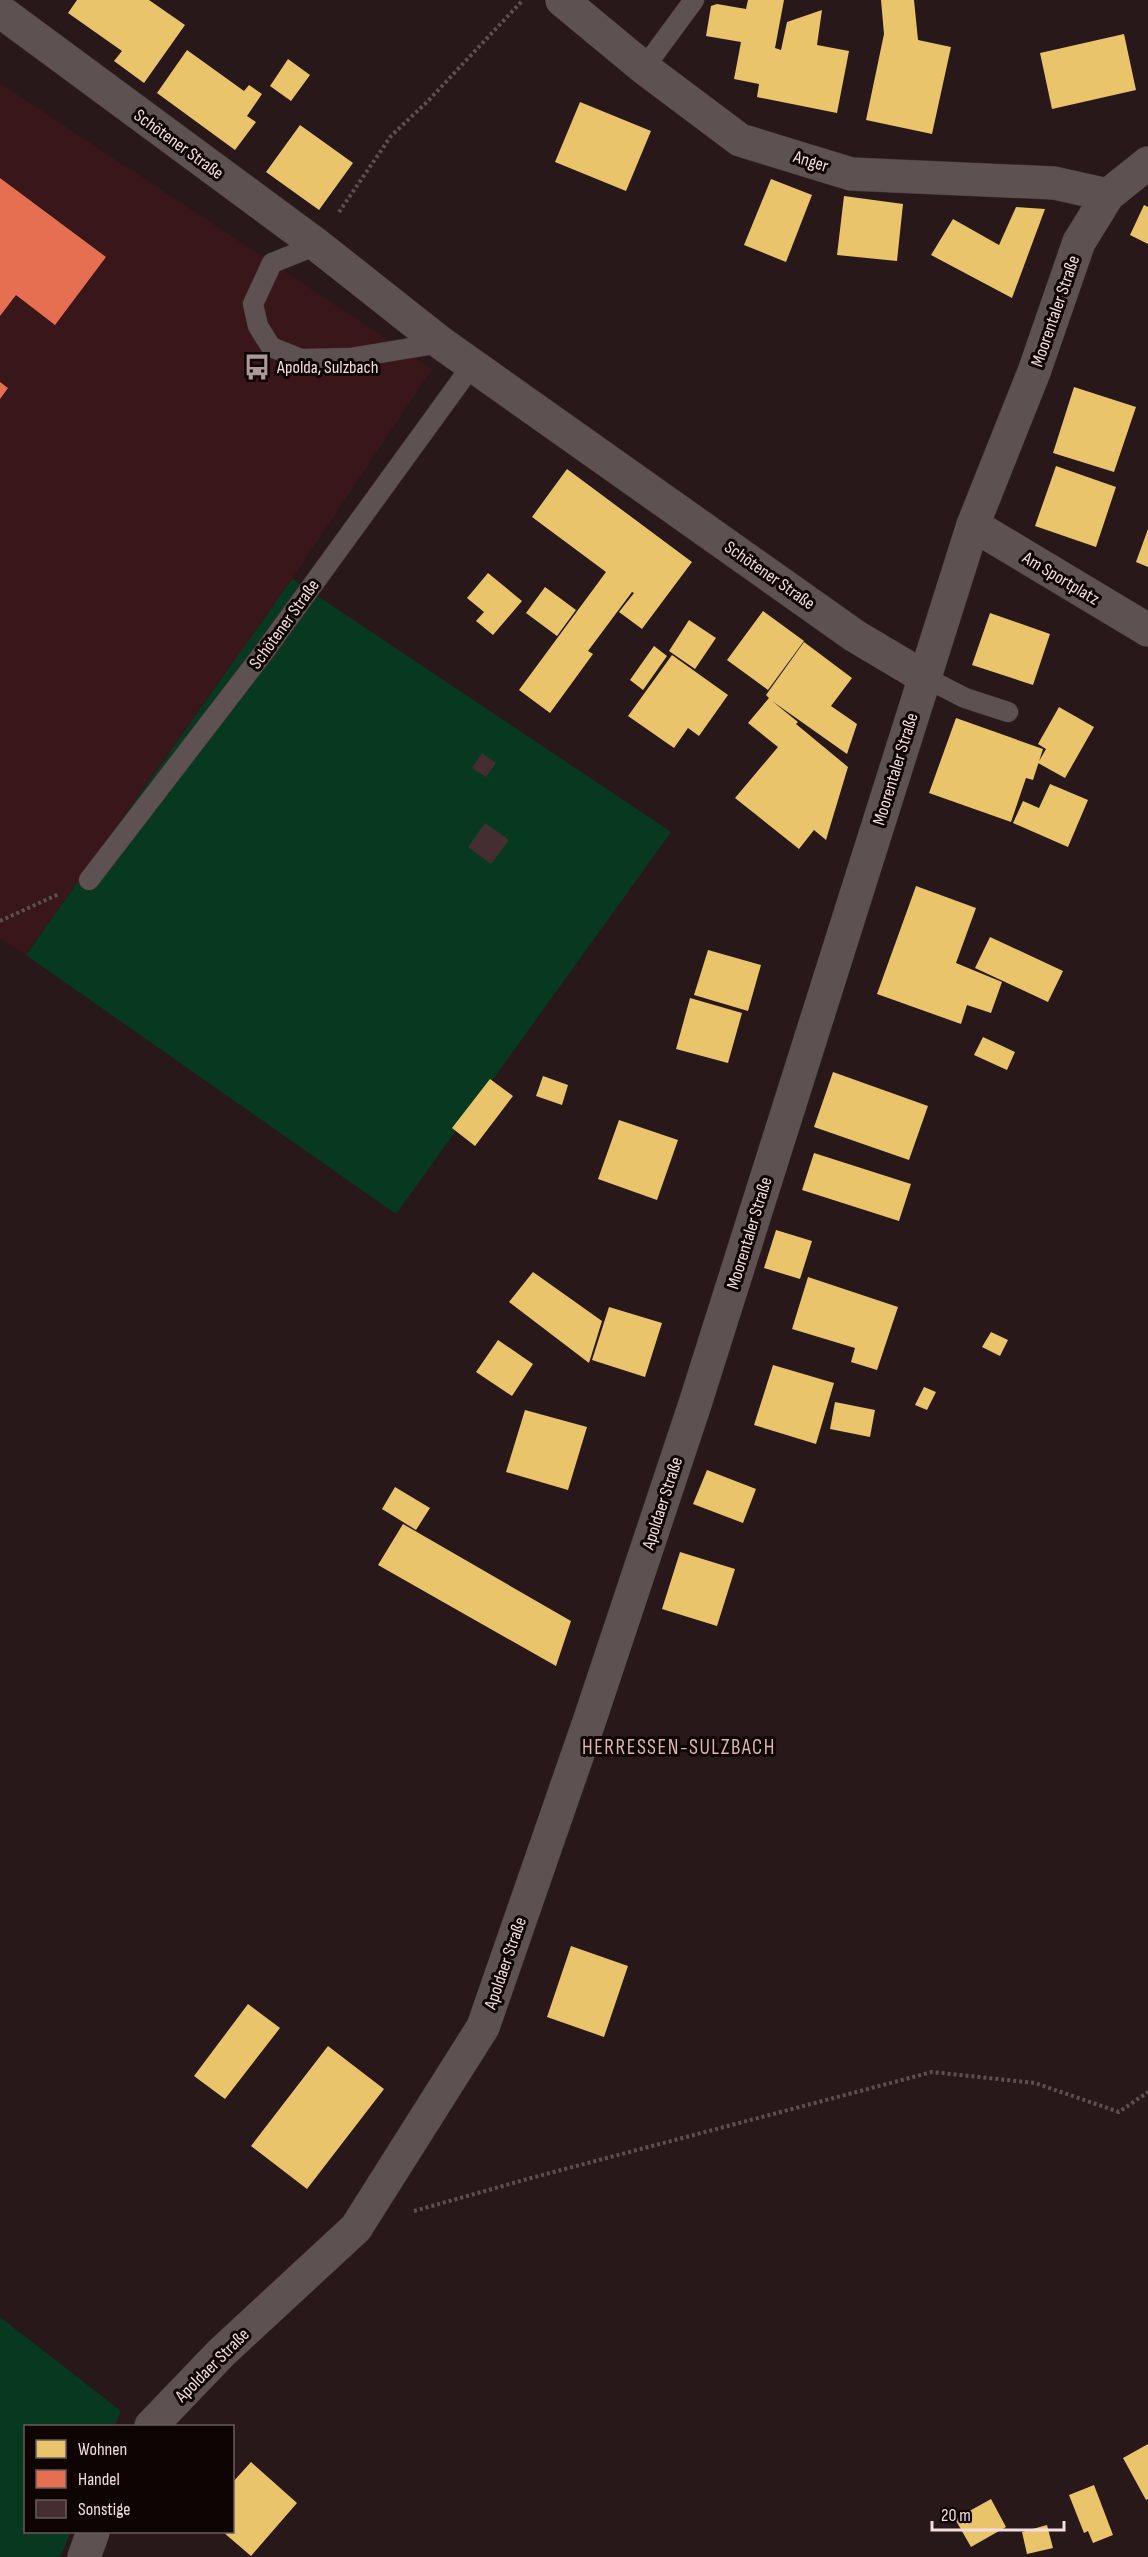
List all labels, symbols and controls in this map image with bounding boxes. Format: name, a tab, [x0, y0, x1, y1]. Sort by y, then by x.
street label: Schötener Straße	[130, 105, 228, 184]
street label: Anger	[790, 146, 831, 177]
street label: Moorentaler Straße	[1027, 253, 1084, 370]
bus stop icon: Apolda, Sulzbach	[242, 352, 272, 382]
place label: Apolda, Sulzbach	[276, 357, 378, 378]
street label: Schötener Straße	[721, 537, 819, 614]
street label: Am Sportplatz	[1018, 547, 1103, 610]
street label: Schötener Straße	[245, 575, 324, 673]
street label: Moorentaler Straße	[868, 710, 923, 828]
street label: Moorentaler Straße	[722, 1174, 777, 1292]
street label: Apoldaer Straße	[637, 1454, 687, 1553]
district label: HERRESSEN-SULZBACH	[582, 1735, 776, 1760]
street label: Apoldaer Straße	[480, 1914, 531, 2013]
street label: Apoldaer Straße	[170, 2324, 254, 2407]
legend	[24, 2425, 234, 2533]
text: Wohnen	[78, 2439, 127, 2460]
text: Handel	[78, 2469, 120, 2490]
scale bar	[932, 2494, 1064, 2532]
text: Sonstige	[78, 2499, 131, 2520]
text: 20 m	[941, 2505, 971, 2526]

